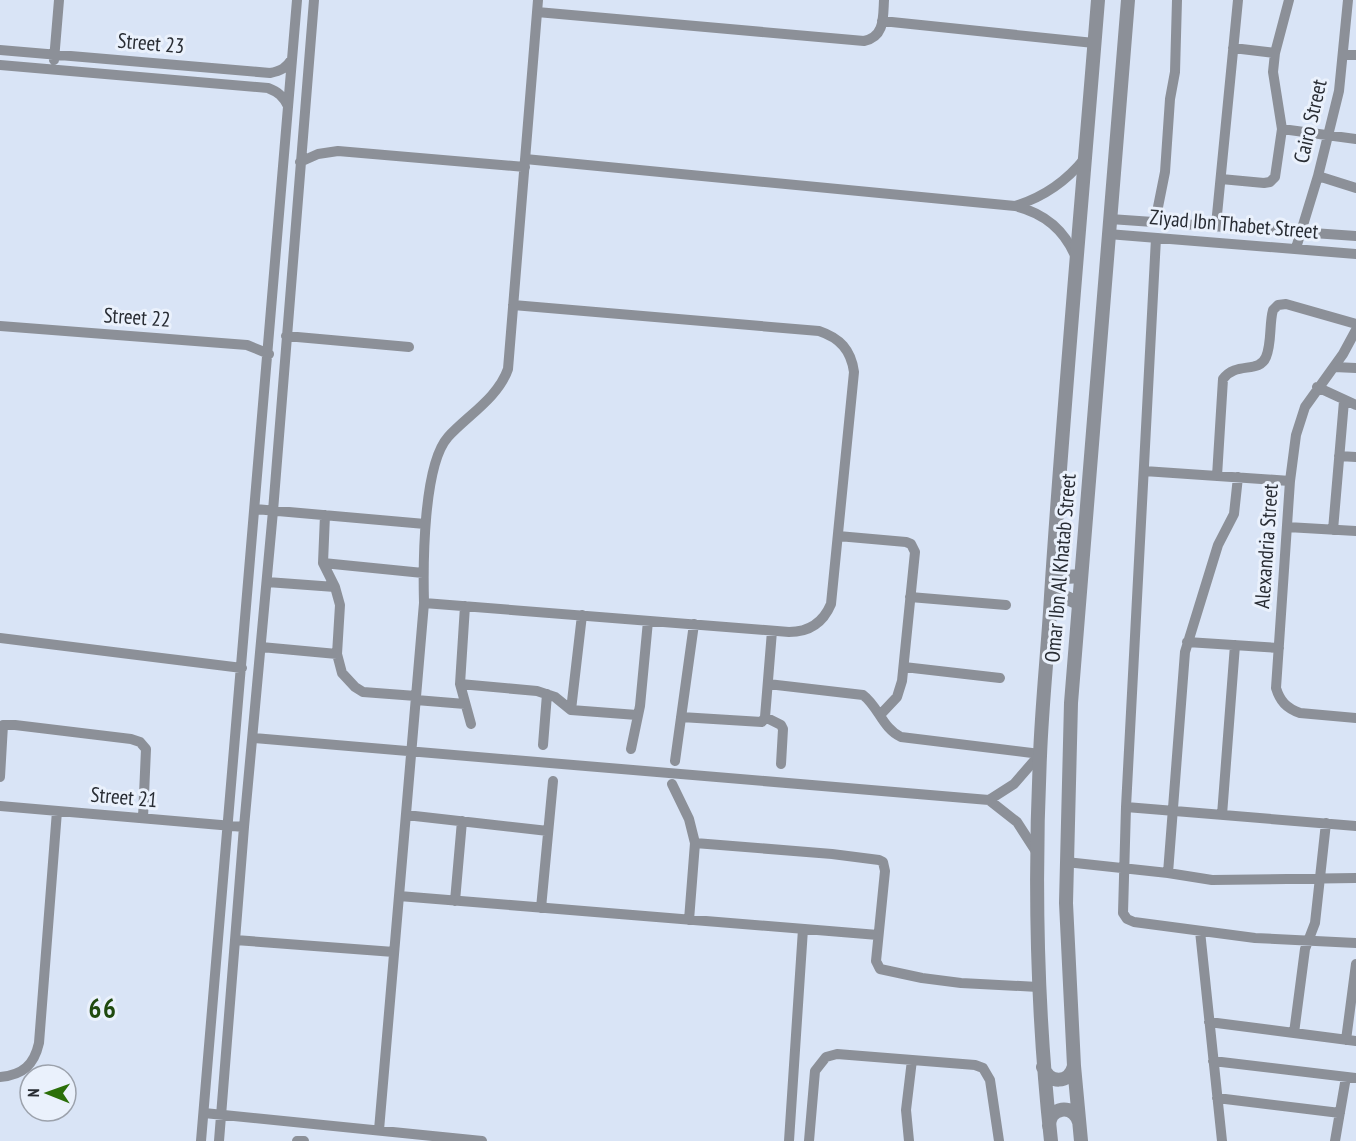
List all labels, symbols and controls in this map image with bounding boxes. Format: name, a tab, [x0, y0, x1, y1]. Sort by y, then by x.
street label: Street 23	[117, 27, 185, 59]
street label: Cairo Street	[1287, 76, 1333, 165]
street label: Ziyad Ibn Thabet Street	[1149, 203, 1320, 245]
street label: Street 22	[103, 301, 171, 333]
street label: Omar Ibn Al Khatab Street	[1038, 472, 1082, 664]
street label: Alexandria Street	[1248, 482, 1284, 609]
street label: Street 21	[90, 781, 158, 813]
district label: 66	[89, 991, 117, 1025]
north arrow	[18, 1063, 78, 1123]
text: N	[23, 1088, 43, 1097]

